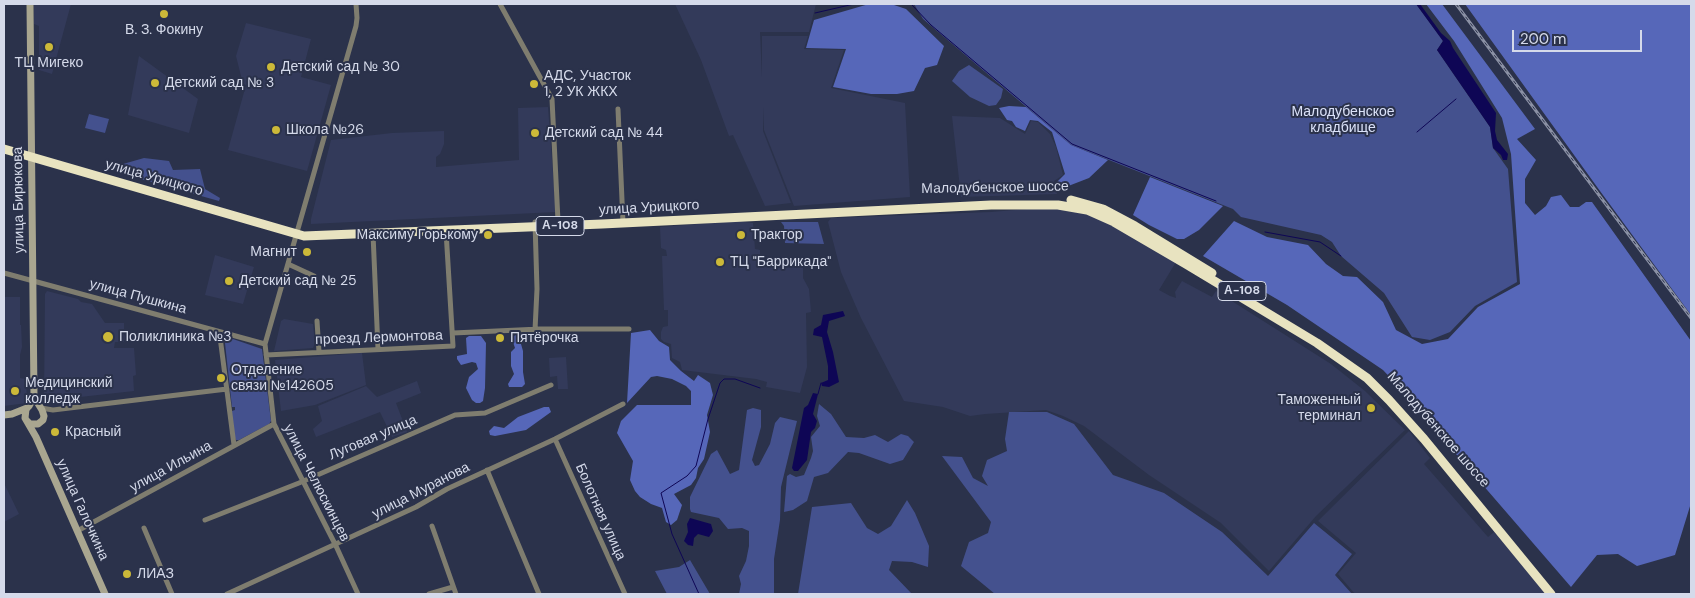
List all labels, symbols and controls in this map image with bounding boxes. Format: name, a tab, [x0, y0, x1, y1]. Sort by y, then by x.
marker: В. З. Фокину	[158, 8, 170, 20]
scale bar	[1515, 20, 1645, 52]
place label: В. З. Фокину	[125, 22, 203, 38]
text: 200 m	[1520, 29, 1566, 49]
marker: ТЦ Мигеко	[43, 41, 55, 53]
place label: ТЦ Мигеко	[15, 55, 83, 71]
place label: Детский сад № 30	[281, 59, 400, 75]
marker: Детский сад № 30	[265, 61, 277, 73]
place label: АДС, Участок 1, 2 УК ЖКХ	[544, 68, 631, 100]
place label: Детский сад № 3	[165, 75, 274, 91]
marker: Детский сад № 3	[149, 77, 161, 89]
marker: АДС, Участок 1, 2 УК ЖКХ	[528, 78, 540, 90]
park label: Малодубенское кладбище	[1292, 104, 1394, 136]
place label: Школа №26	[286, 122, 364, 138]
marker: Школа №26	[270, 124, 282, 136]
place label: Детский сад № 44	[545, 125, 663, 141]
marker: Детский сад № 44	[529, 127, 541, 139]
street label: улица Бирюкова	[10, 147, 28, 253]
street label: улица Урицкого	[103, 156, 205, 200]
street label: Малодубенское шоссе	[921, 178, 1069, 198]
street label: улица Урицкого	[598, 197, 700, 219]
road number: А-108	[536, 217, 584, 236]
place label: Максиму Горькому	[356, 227, 478, 243]
place label: Трактор	[751, 227, 802, 243]
marker: Максиму Горькому	[482, 229, 494, 241]
marker: Трактор	[735, 229, 747, 241]
place label: Магнит	[250, 244, 297, 260]
marker: Магнит	[301, 246, 313, 258]
place label: ТЦ "Баррикада"	[730, 254, 831, 270]
marker: ТЦ "Баррикада"	[714, 256, 726, 268]
place label: Детский сад № 25	[239, 273, 357, 289]
marker: Детский сад № 25	[223, 275, 235, 287]
street label: улица Пушкина	[88, 276, 188, 318]
road number: А-108	[1218, 282, 1266, 300]
street label: проезд Лермонтова	[315, 327, 443, 349]
place label: Поликлиника №3	[119, 329, 232, 345]
marker: Поликлиника №3	[101, 330, 115, 344]
place label: Пятёрочка	[510, 330, 579, 346]
marker: Пятёрочка	[494, 332, 506, 344]
place label: Отделение связи №142605	[231, 362, 334, 394]
street label: Малодубенское шоссе	[1383, 369, 1493, 491]
marker: Отделение связи №142605	[215, 372, 227, 384]
place label: Медицинский колледж	[25, 375, 113, 408]
marker: Медицинский колледж	[9, 385, 21, 397]
place label: Таможенный терминал	[1278, 392, 1361, 424]
marker: Таможенный терминал	[1365, 402, 1377, 414]
street label: Луговая улица	[327, 412, 419, 464]
street label: улица Челюскинцев	[279, 422, 353, 544]
place label: Красный	[65, 424, 121, 440]
marker: Красный	[49, 426, 61, 438]
street label: улица Ильина	[127, 438, 215, 496]
street label: улица Галочкина	[52, 457, 112, 563]
street label: улица Муранова	[370, 459, 472, 523]
street label: Болотная улица	[571, 461, 629, 563]
place label: ЛИАЗ	[137, 566, 174, 582]
marker: ЛИАЗ	[121, 568, 133, 580]

